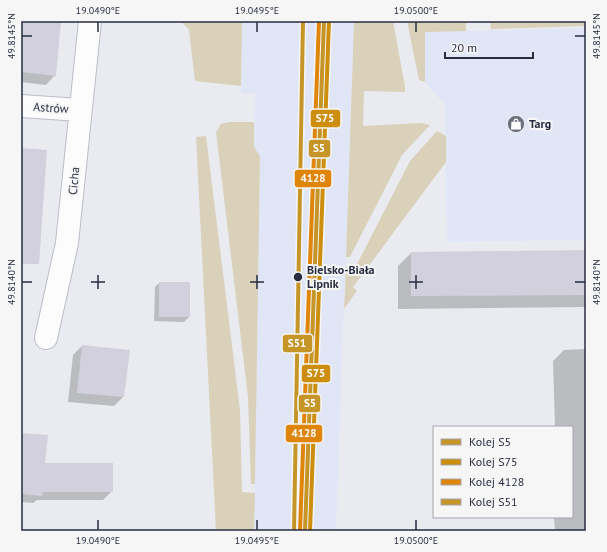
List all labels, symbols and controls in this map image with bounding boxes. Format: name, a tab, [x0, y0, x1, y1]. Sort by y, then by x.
text: 19.0490°E	[76, 4, 120, 17]
text: 19.0495°E	[235, 4, 279, 17]
text: 19.0500°E	[394, 4, 438, 17]
text: 49.8145°N	[5, 13, 18, 59]
text: 49.8145°N	[590, 13, 603, 59]
scale bar	[445, 34, 533, 60]
text: 20 m	[451, 40, 477, 55]
street label: Astrów	[33, 99, 69, 116]
line badge: S75	[310, 109, 341, 128]
text: S75	[316, 111, 334, 125]
shop icon: Targ	[506, 114, 526, 134]
place label: Targ	[529, 116, 551, 131]
line badge: S5	[308, 139, 331, 158]
text: S5	[313, 141, 325, 155]
street label: Cicha	[65, 166, 82, 196]
line badge: 4128	[294, 169, 332, 188]
text: 4128	[301, 171, 325, 185]
text: 49.8140°N	[5, 259, 18, 305]
text: 49.8140°N	[590, 259, 603, 305]
place label: Bielsko-Biała Lipnik	[307, 262, 375, 291]
marker: Bielsko-Biała Lipnik	[292, 271, 304, 283]
line badge: S51	[282, 334, 313, 353]
text: S51	[288, 336, 306, 350]
line badge: S75	[301, 364, 331, 383]
text: S75	[307, 366, 325, 380]
line badge: S5	[298, 394, 321, 413]
text: S5	[304, 396, 316, 410]
line badge: 4128	[285, 424, 323, 443]
text: 4128	[292, 426, 316, 440]
legend	[433, 426, 573, 518]
text: Kolej S5	[469, 434, 511, 449]
text: Kolej S75	[469, 454, 518, 469]
text: Kolej 4128	[469, 474, 524, 489]
text: Kolej S51	[469, 494, 518, 509]
text: 19.0490°E	[76, 534, 120, 547]
text: 19.0495°E	[235, 534, 279, 547]
text: 19.0500°E	[394, 534, 438, 547]

